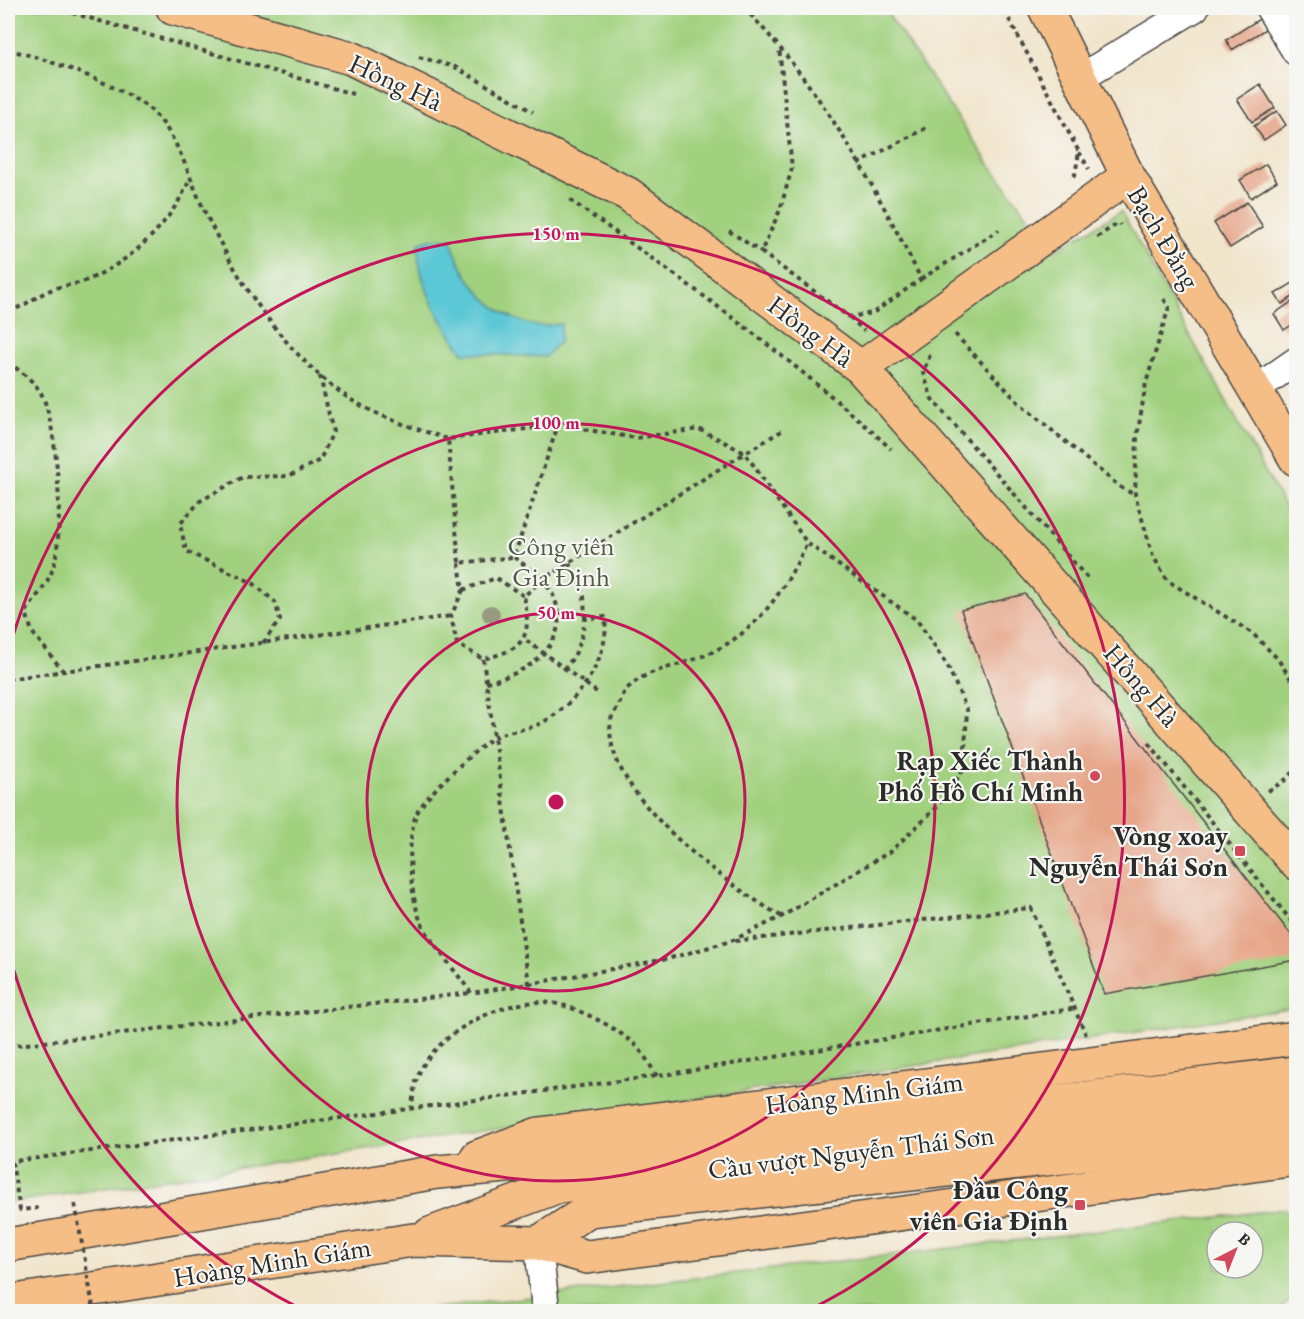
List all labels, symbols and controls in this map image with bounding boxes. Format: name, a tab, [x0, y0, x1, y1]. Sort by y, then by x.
street label: Hồng Hà	[344, 45, 449, 119]
street label: Bạch Đằng	[1120, 179, 1208, 295]
text: 150 m	[532, 222, 580, 245]
street label: Hồng Hà	[761, 287, 861, 375]
text: 100 m	[532, 411, 580, 434]
park label: Công viên Gia Định	[507, 528, 615, 594]
text: 50 m	[537, 601, 575, 624]
street label: Hồng Hà	[1096, 636, 1188, 734]
place label: Rạp Xiếc Thành Phố Hồ Chí Minh	[878, 743, 1083, 809]
marker: Rạp Xiếc Thành Phố Hồ Chí Minh	[1088, 769, 1102, 783]
centre of rings	[546, 792, 566, 812]
place label: Vòng xoay Nguyễn Thái Sơn	[1029, 818, 1229, 884]
marker: Vòng xoay Nguyễn Thái Sơn	[1233, 844, 1247, 858]
street label: Hoàng Minh Giám	[763, 1063, 965, 1123]
street label: Cầu vượt Nguyễn Thái Sơn	[706, 1117, 996, 1187]
place label: Đầu Công viên Gia Định	[909, 1172, 1068, 1238]
marker: Đầu Công viên Gia Định	[1073, 1198, 1087, 1212]
north arrow	[1205, 1220, 1265, 1280]
text: B	[1234, 1228, 1255, 1250]
street label: Hoàng Minh Giám	[171, 1229, 373, 1295]

